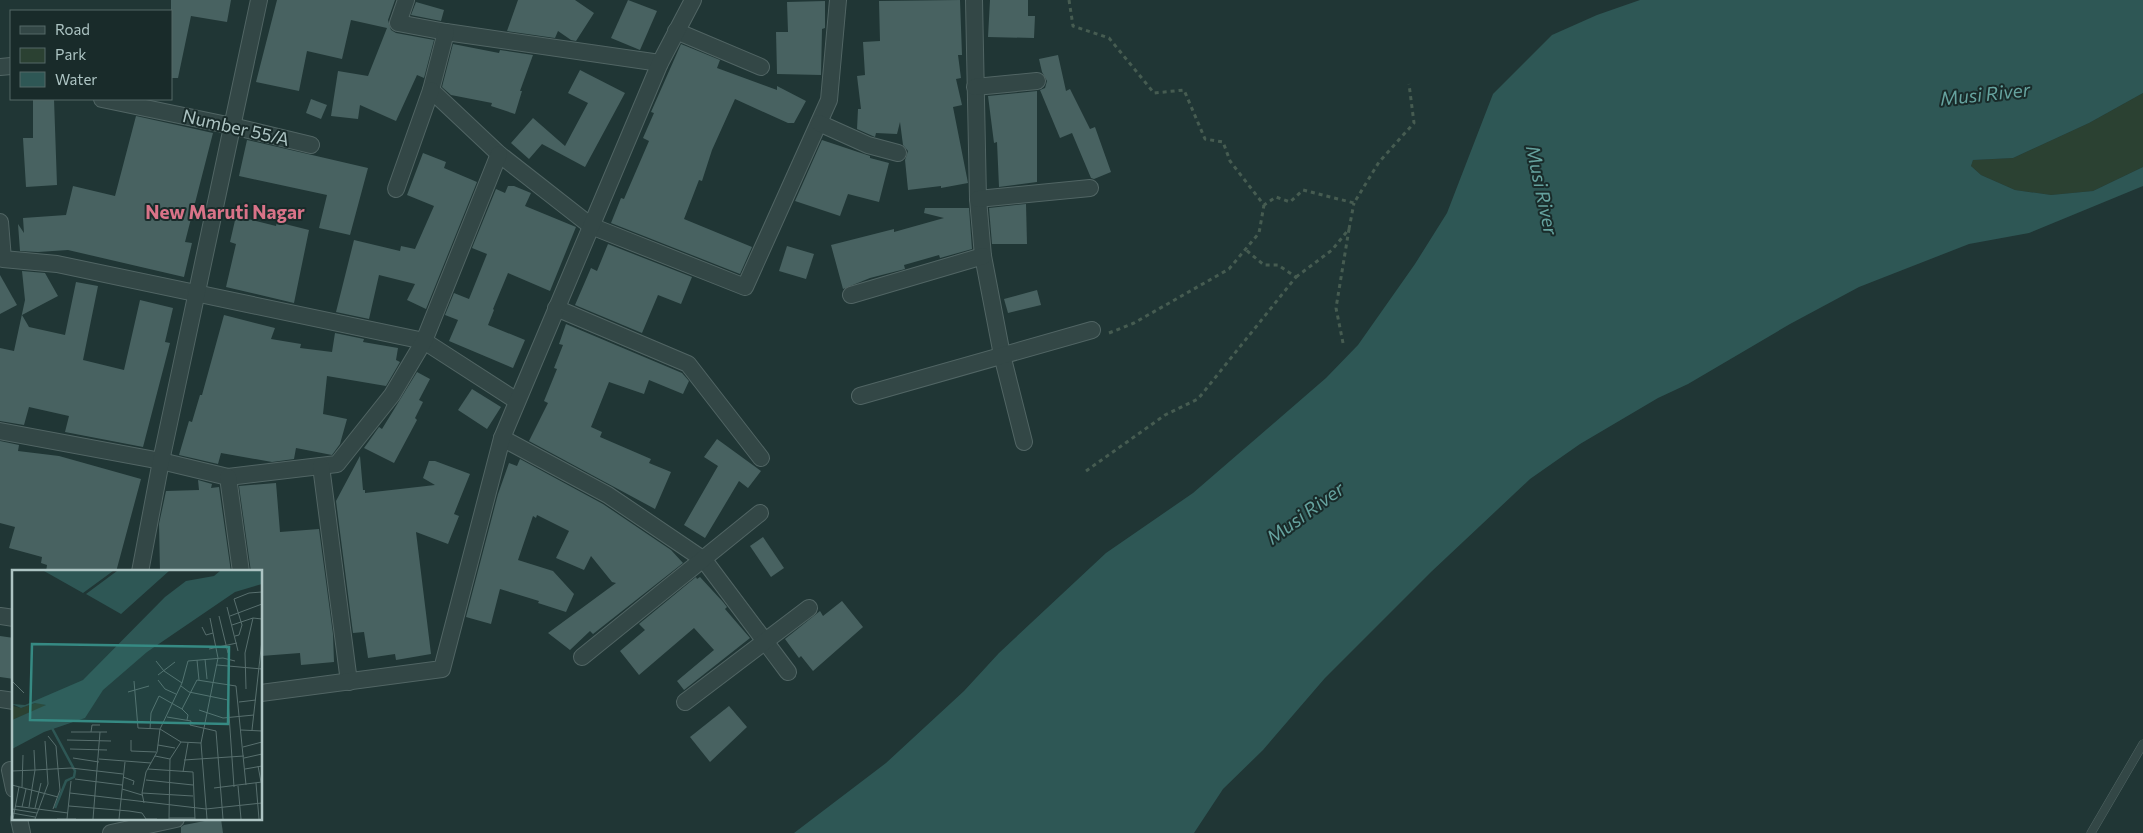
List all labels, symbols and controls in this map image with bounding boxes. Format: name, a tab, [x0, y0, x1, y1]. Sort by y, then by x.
legend	[10, 10, 172, 100]
text: Road	[55, 20, 90, 38]
text: Park	[55, 45, 86, 63]
text: Water	[55, 70, 97, 88]
water label: Musi River	[1939, 77, 2033, 110]
street label: Number 55/A	[181, 104, 292, 150]
water label: Musi River	[1522, 143, 1563, 238]
district label: New Maruti Nagar	[145, 200, 305, 223]
water label: Musi River	[1261, 476, 1349, 549]
inset map	[12, 570, 262, 820]

